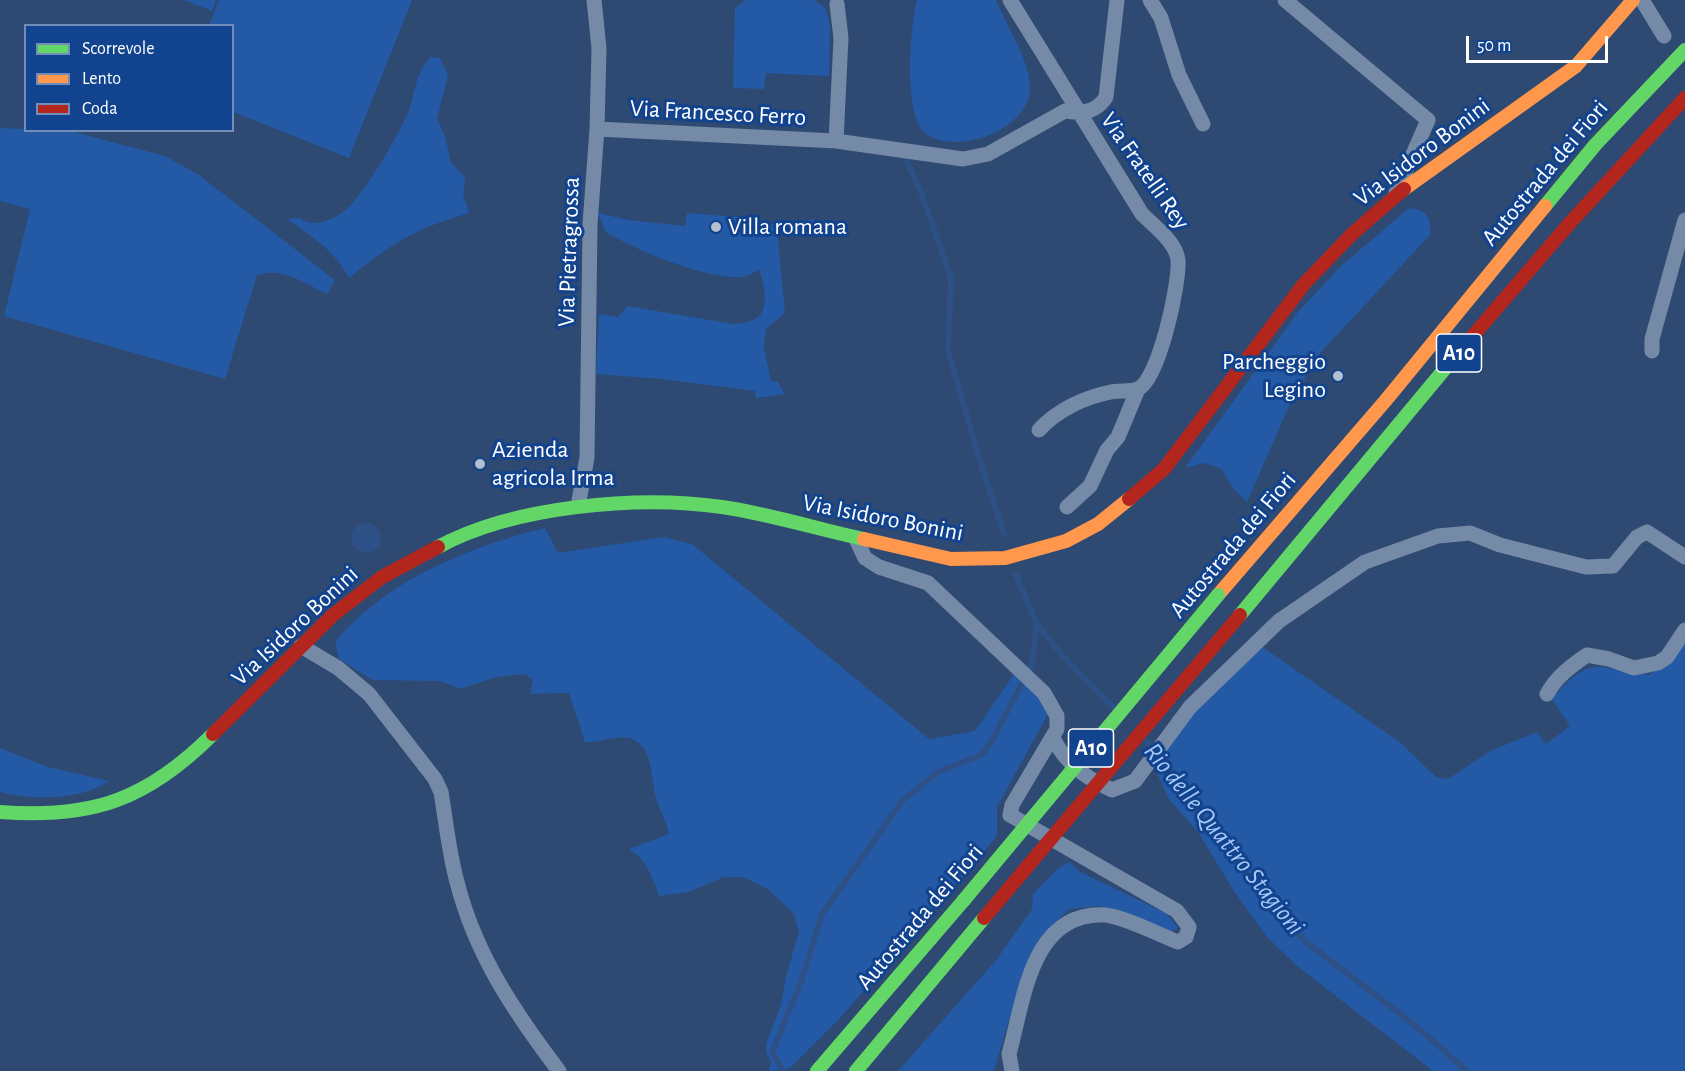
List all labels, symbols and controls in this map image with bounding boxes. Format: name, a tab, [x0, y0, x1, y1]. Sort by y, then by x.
legend	[24, 24, 234, 132]
scale bar	[1469, 24, 1612, 62]
text: 50 m	[1477, 37, 1511, 55]
text: Scorrevole	[82, 40, 155, 58]
text: Lento	[82, 70, 121, 88]
street label: Via Isidoro Bonini	[1348, 91, 1496, 213]
street label: Via Francesco Ferro	[629, 94, 807, 132]
street label: Autostrada dei Fiori	[1476, 94, 1614, 252]
text: Coda	[82, 100, 117, 118]
street label: Via Fratelli Rey	[1094, 107, 1196, 235]
street label: Via Pietragrossa	[552, 177, 586, 327]
place label: Villa romana	[728, 213, 847, 241]
marker: Villa romana	[709, 220, 723, 234]
road number: A10	[1436, 334, 1482, 372]
place label: Parcheggio Legino	[1222, 348, 1326, 404]
marker: Parcheggio Legino	[1331, 369, 1345, 383]
place label: Azienda agricola Irma	[492, 436, 615, 492]
marker: Azienda agricola Irma	[473, 457, 487, 471]
street label: Autostrada dei Fiori	[1164, 466, 1302, 624]
street label: Via Isidoro Bonini	[800, 488, 966, 548]
street label: Via Isidoro Bonini	[226, 560, 364, 692]
road number: A10	[1068, 729, 1114, 767]
water label: Rio delle Quattro Stagioni	[1137, 737, 1311, 941]
street label: Autostrada dei Fiori	[851, 838, 989, 996]

